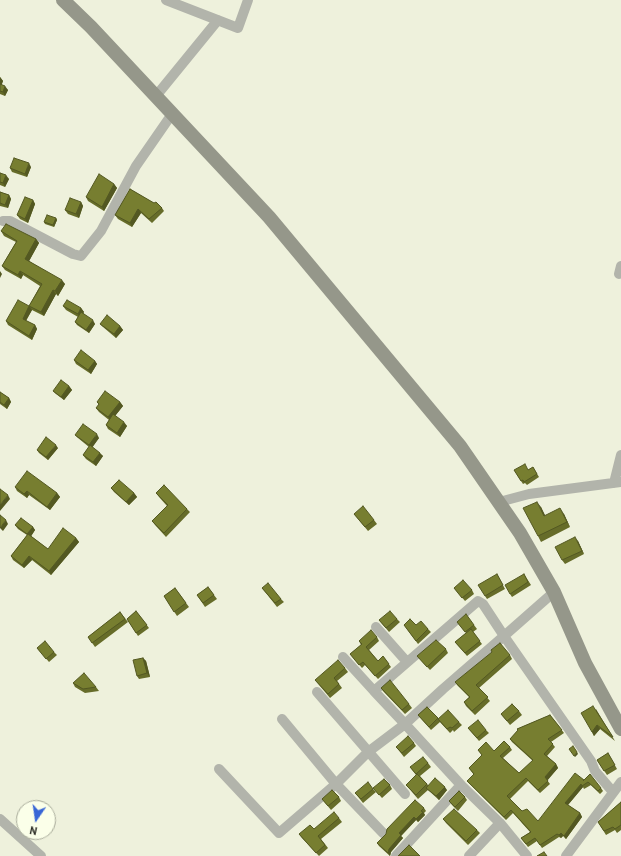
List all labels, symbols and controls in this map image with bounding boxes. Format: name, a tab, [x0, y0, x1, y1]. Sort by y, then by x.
north arrow	[16, 800, 56, 840]
text: N	[28, 823, 39, 838]

